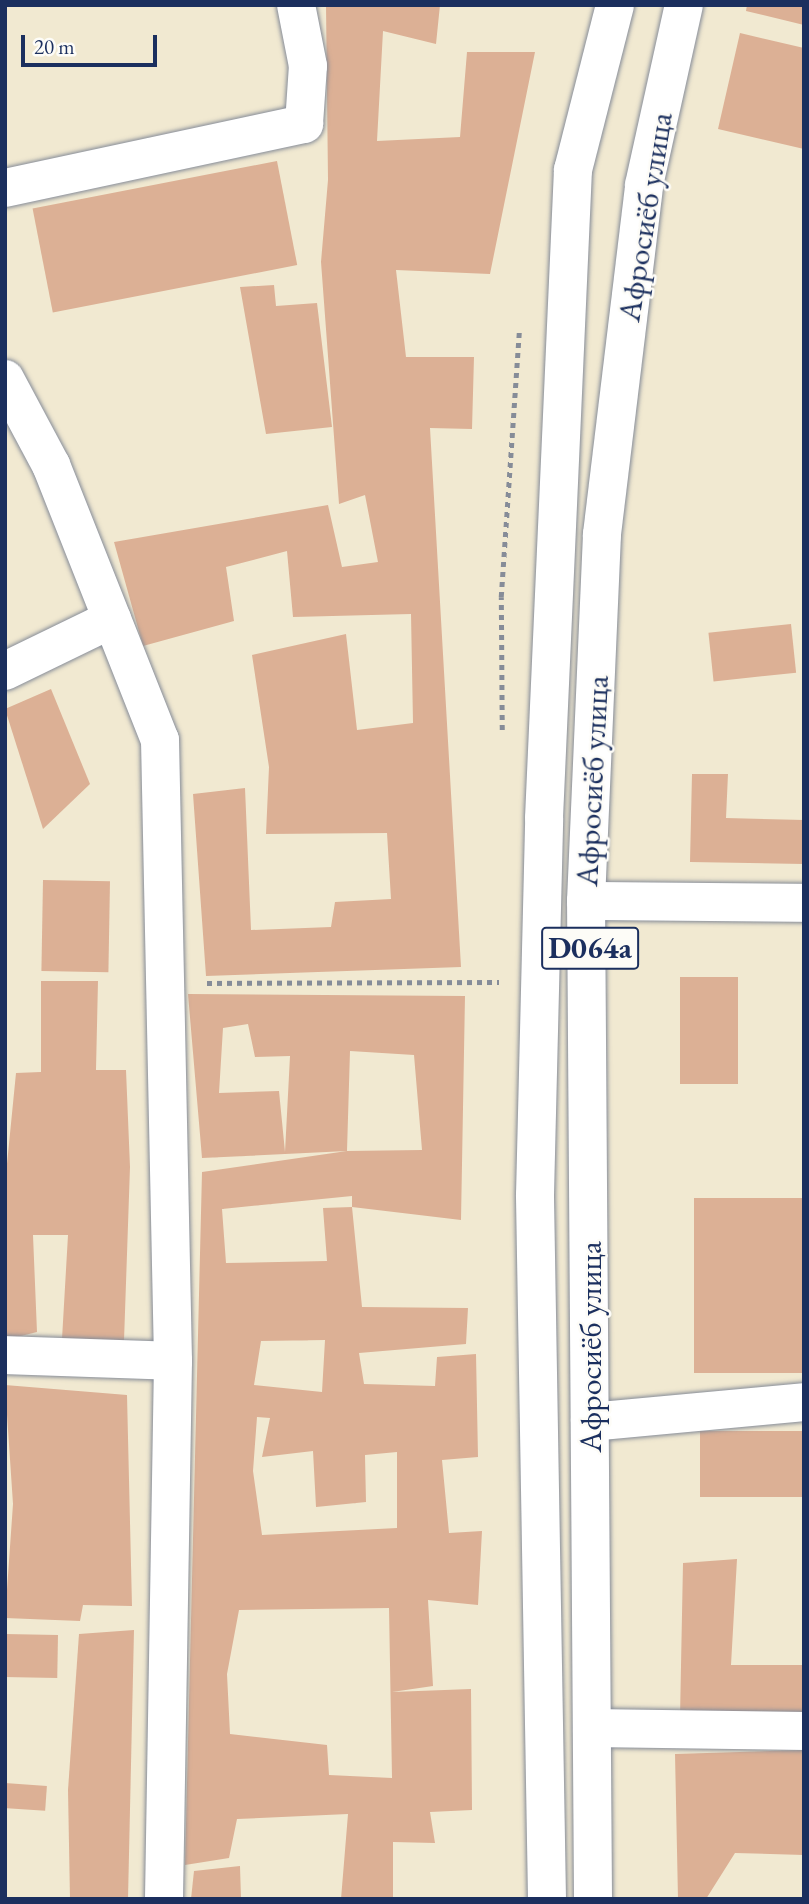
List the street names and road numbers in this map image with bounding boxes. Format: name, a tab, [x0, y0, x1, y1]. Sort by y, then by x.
street label: Афросиёб улица	[609, 110, 681, 324]
street label: Афросиёб улица	[567, 674, 617, 888]
road number: D064a	[541, 922, 639, 974]
street label: Афросиёб улица	[571, 1241, 609, 1453]

